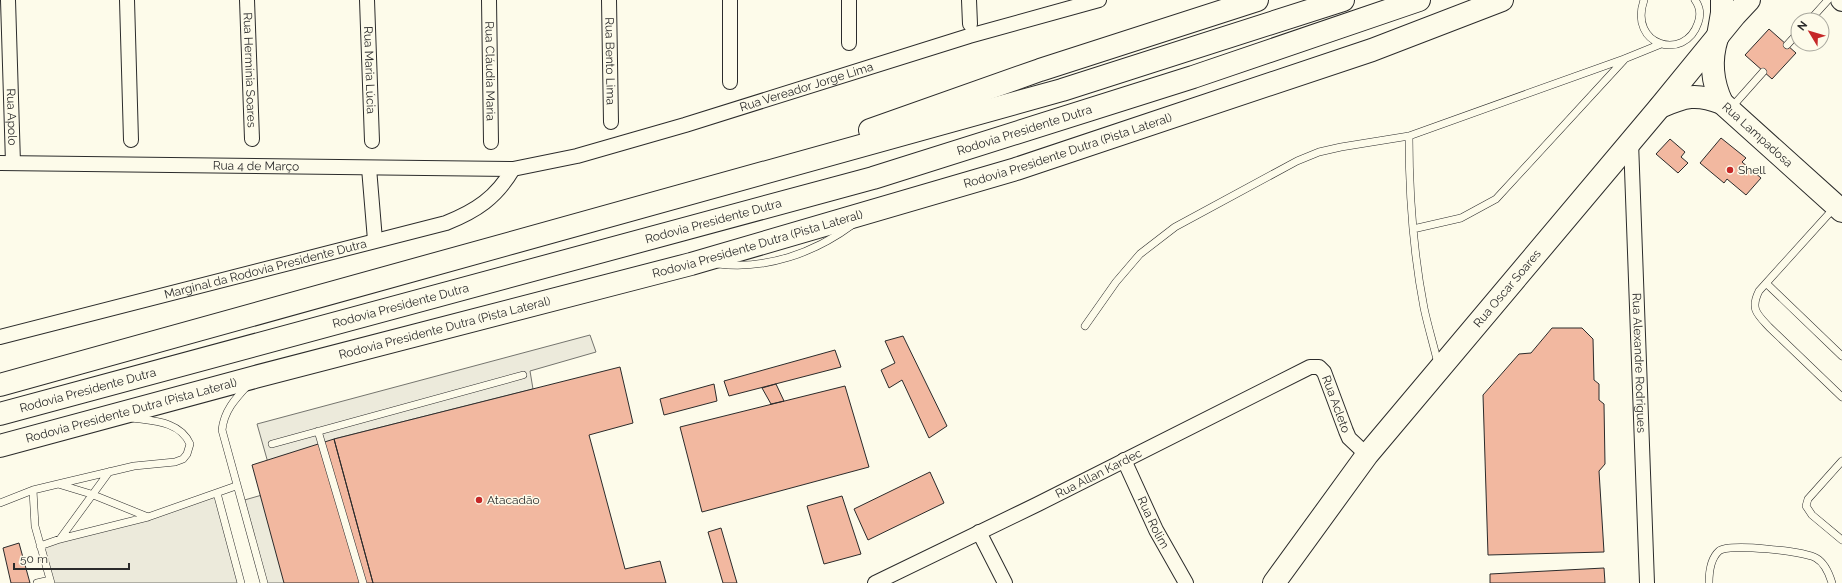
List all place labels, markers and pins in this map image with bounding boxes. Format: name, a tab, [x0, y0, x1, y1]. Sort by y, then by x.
place label: Shell	[1738, 163, 1767, 177]
marker: Shell	[1725, 165, 1735, 175]
place label: Atacadão	[487, 493, 540, 507]
marker: Atacadão	[474, 495, 484, 505]

